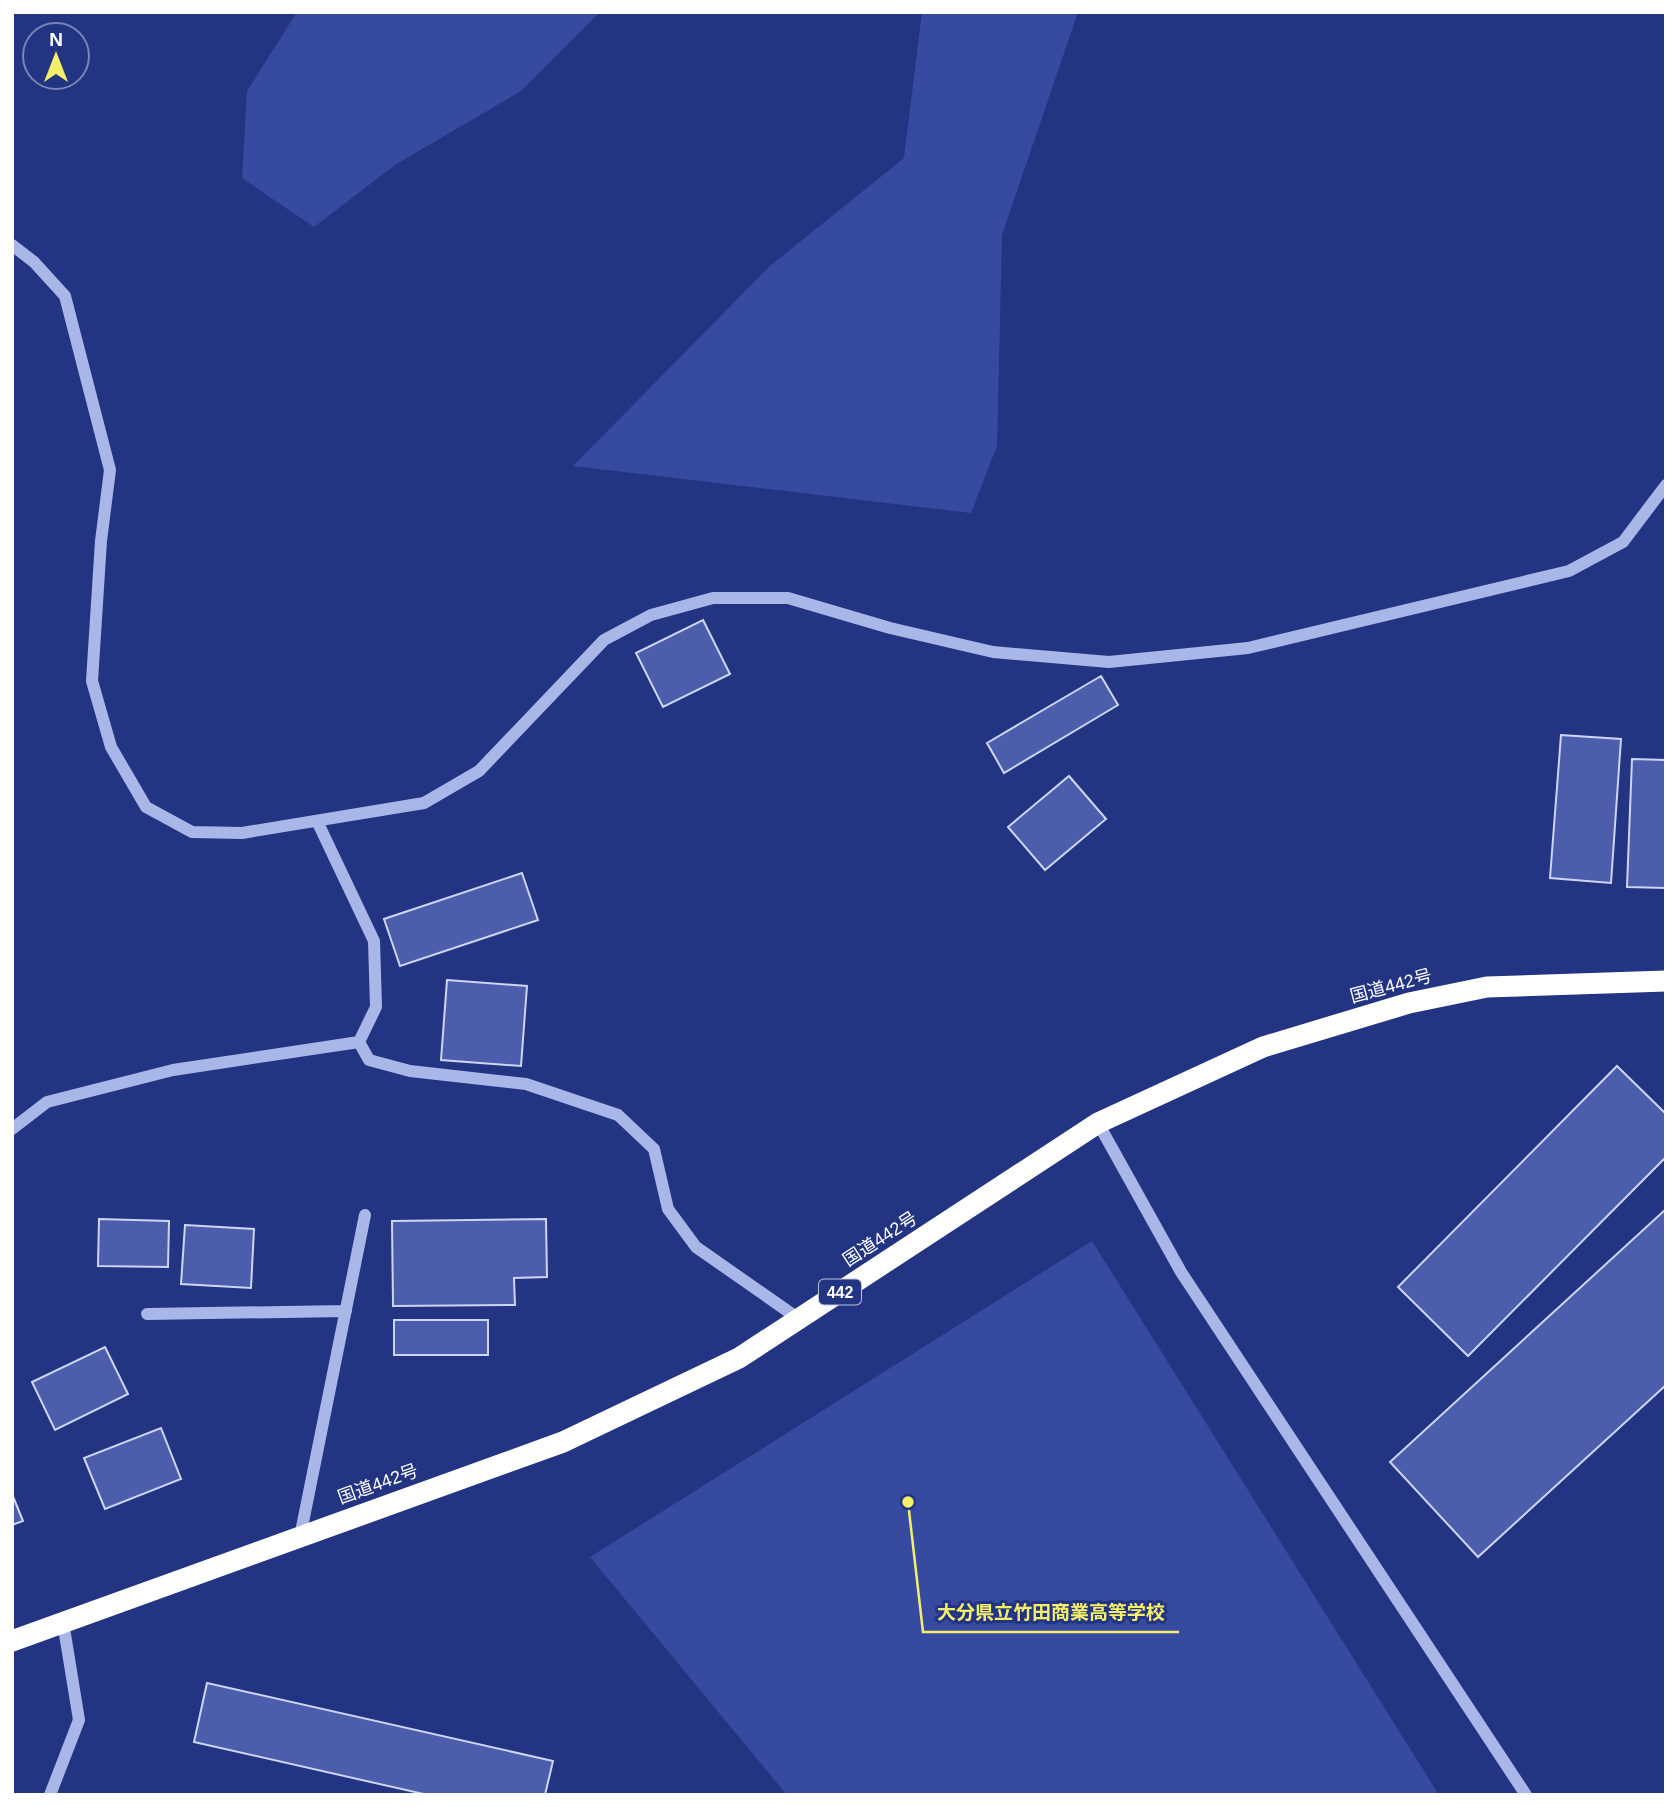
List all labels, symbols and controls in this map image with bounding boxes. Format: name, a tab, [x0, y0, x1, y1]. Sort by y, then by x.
north arrow	[21, 21, 91, 91]
text: N	[49, 29, 63, 50]
street label: 国道442号	[1348, 965, 1434, 1007]
street label: 国道442号	[839, 1208, 921, 1270]
road number: 442	[819, 1280, 861, 1304]
street label: 国道442号	[335, 1460, 421, 1508]
callout: 大分県立竹田商業高等学校	[923, 1592, 1179, 1632]
text: 大分県立竹田商業高等学校	[937, 1602, 1165, 1623]

